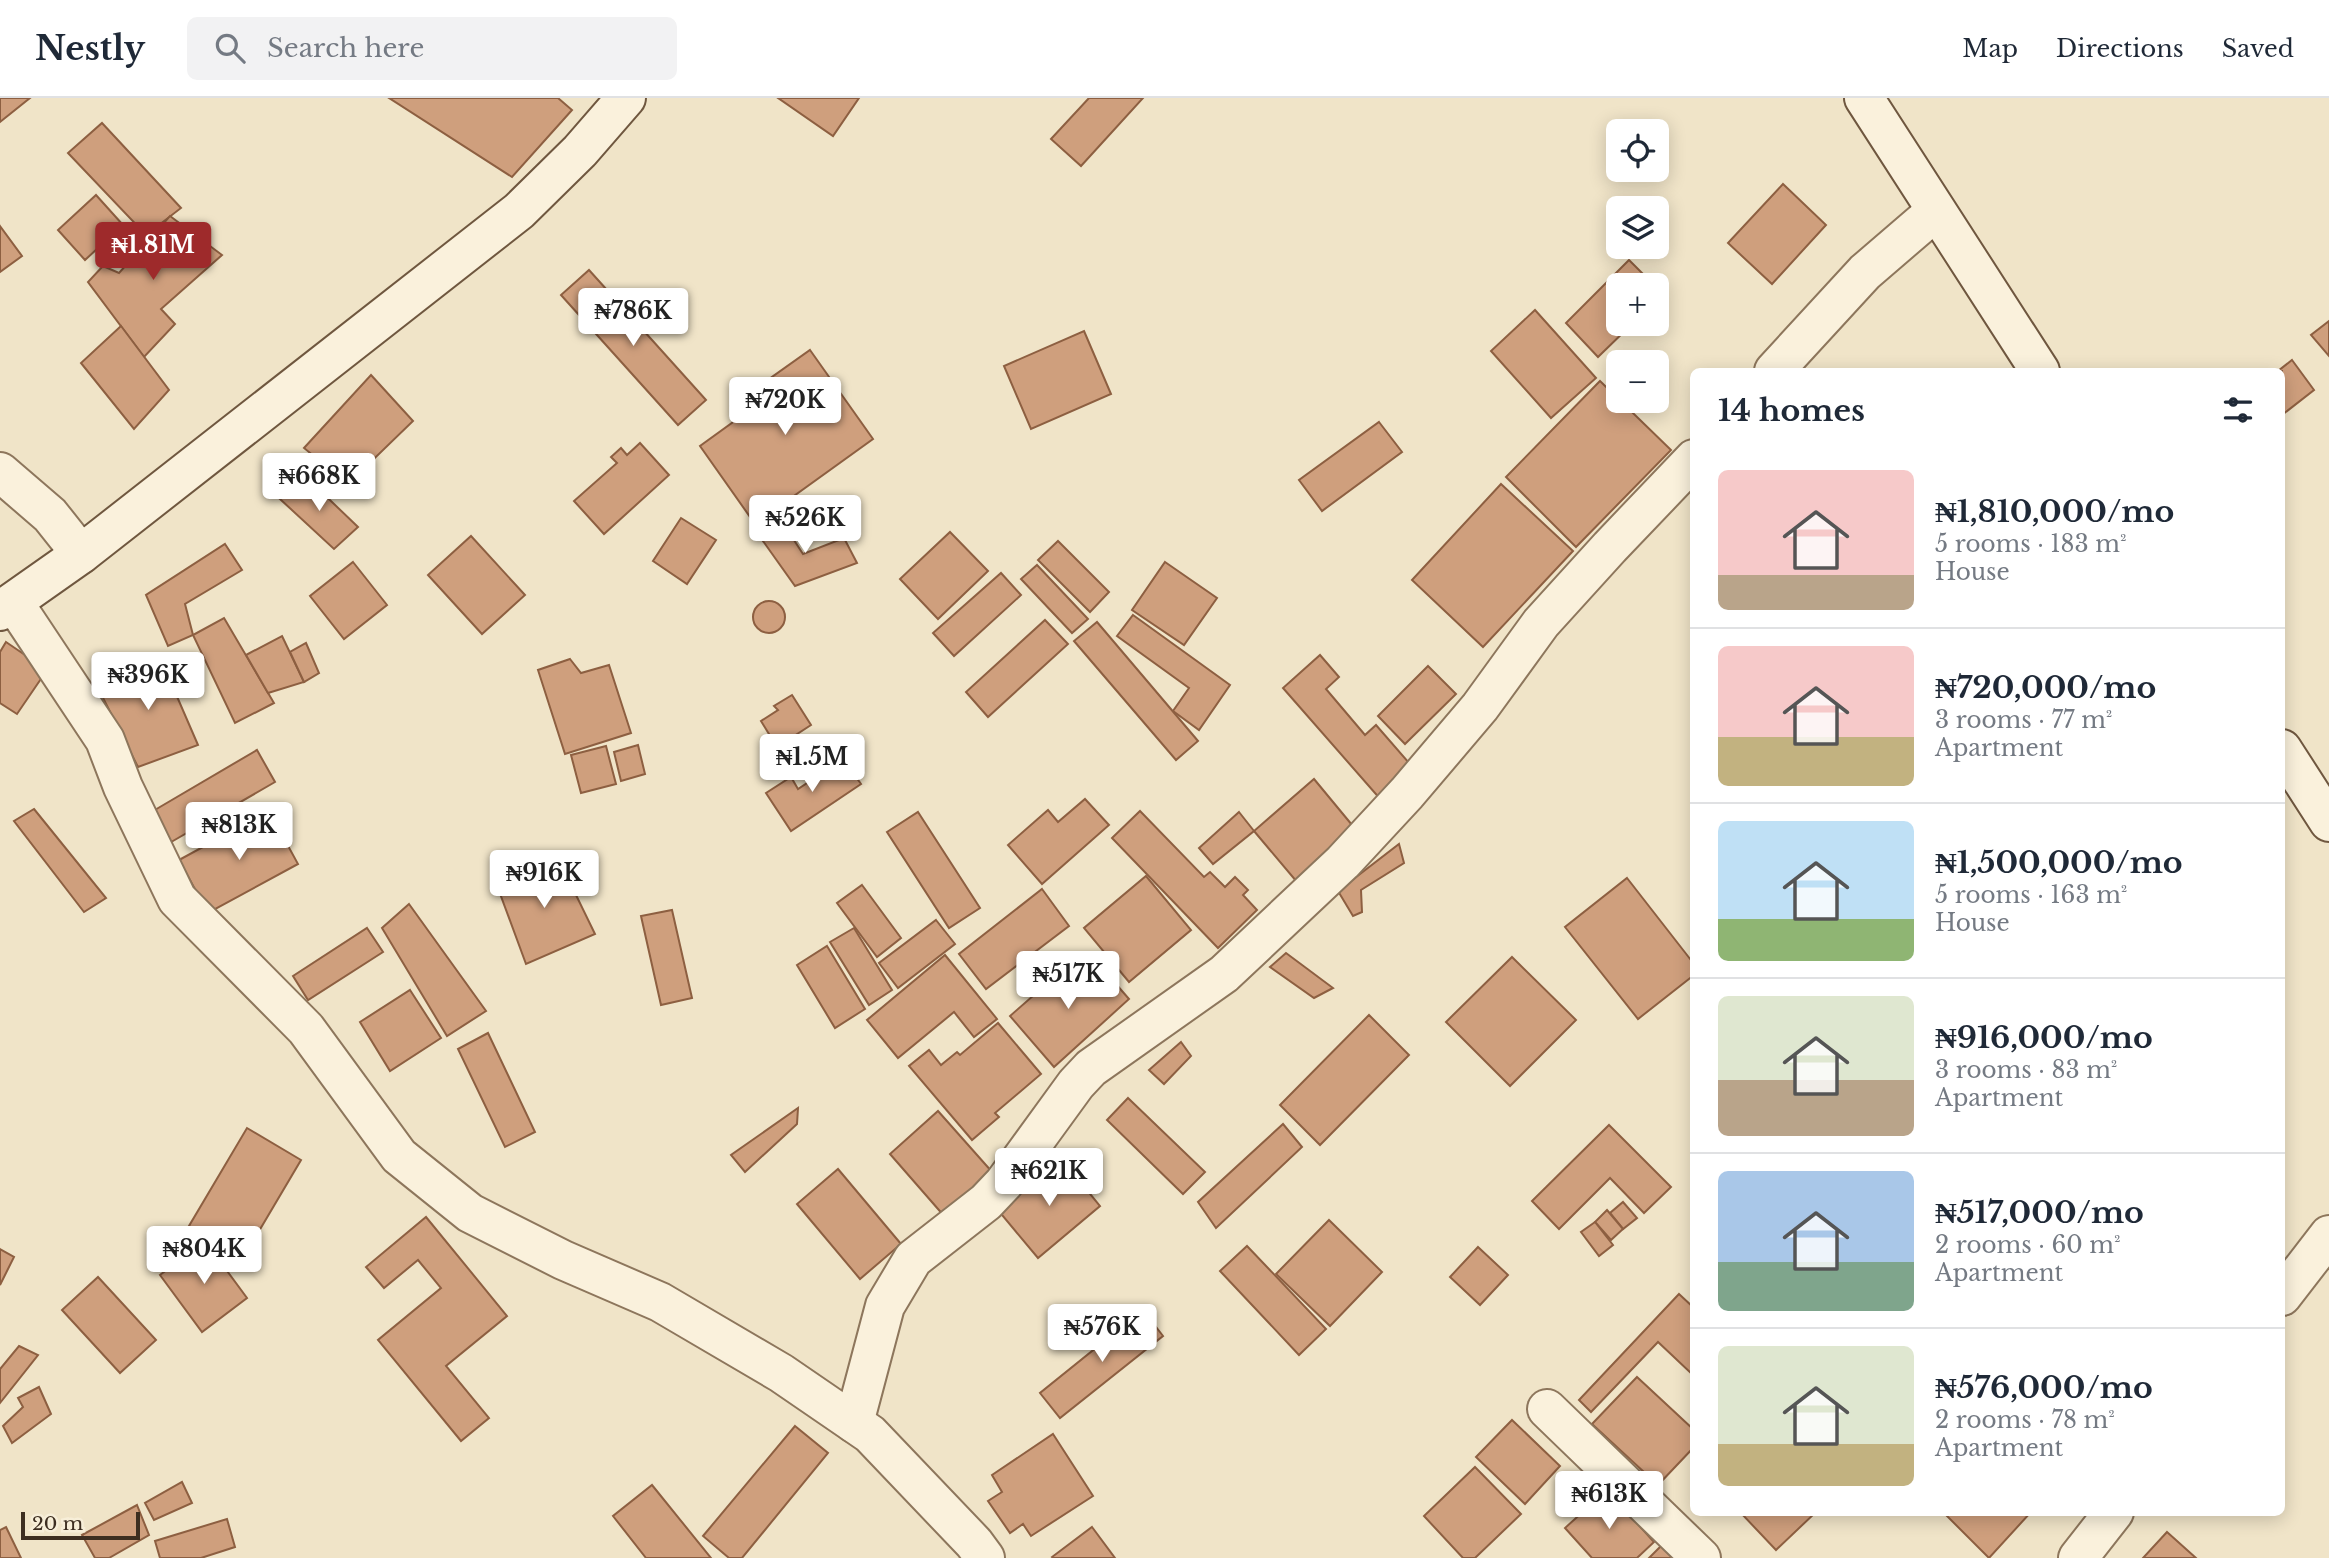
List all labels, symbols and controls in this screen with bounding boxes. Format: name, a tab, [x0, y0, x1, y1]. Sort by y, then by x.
search box	[187, 17, 677, 80]
text: Nestly	[35, 28, 145, 69]
icon: search	[211, 29, 249, 67]
text: Search here	[267, 32, 424, 64]
text: Map	[1962, 34, 2018, 63]
text: Directions	[2056, 34, 2184, 63]
text: Saved	[2222, 34, 2294, 63]
map controls	[1606, 119, 1669, 413]
button: locate	[1606, 119, 1669, 182]
button: layers	[1606, 196, 1669, 259]
pin: ₦1.81M	[96, 222, 210, 282]
text: ₦1.81M	[111, 231, 195, 259]
button: +	[1606, 273, 1669, 336]
pin: ₦786K	[584, 288, 682, 348]
text: ₦786K	[594, 297, 672, 325]
button: −	[1606, 350, 1669, 413]
pin: ₦720K	[736, 378, 834, 437]
text: ₦720K	[745, 386, 825, 414]
icon: filters	[2219, 391, 2257, 429]
text: 14 homes	[1718, 392, 1865, 429]
pin: ₦668K	[270, 454, 368, 513]
text: ₦668K	[278, 462, 360, 490]
text: ₦1,810,000/mo	[1935, 493, 2174, 530]
pin: ₦526K	[756, 496, 854, 555]
icon: home	[1774, 498, 1858, 582]
text: ₦526K	[765, 504, 845, 532]
text: 5 rooms · 183 m²	[1935, 530, 2127, 558]
text: House	[1935, 558, 2010, 586]
pin: ₦396K	[99, 652, 197, 712]
text: ₦396K	[107, 661, 189, 689]
text: ₦720,000/mo	[1935, 669, 2156, 706]
icon: home	[1774, 674, 1858, 758]
text: 3 rooms · 77 m²	[1935, 706, 2112, 734]
pin: ₦1.5M	[763, 734, 861, 794]
text: Apartment	[1935, 734, 2063, 762]
text: ₦1.5M	[776, 743, 848, 771]
pin: ₦813K	[190, 802, 288, 862]
text: ₦813K	[202, 811, 276, 839]
text: ₦1,500,000/mo	[1935, 844, 2183, 881]
icon: home	[1774, 849, 1858, 933]
pin: ₦916K	[495, 850, 593, 910]
text: ₦916K	[506, 859, 582, 887]
text: 5 rooms · 163 m²	[1935, 881, 2127, 909]
text: House	[1935, 909, 2010, 937]
pin: ₦517K	[1019, 951, 1117, 1011]
text: ₦517K	[1032, 960, 1104, 988]
text: ₦916,000/mo	[1935, 1019, 2153, 1056]
icon: home	[1774, 1024, 1858, 1108]
text: 3 rooms · 83 m²	[1935, 1056, 2117, 1084]
text: Apartment	[1935, 1084, 2063, 1112]
pin: ₦621K	[1000, 1148, 1098, 1208]
text: ₦621K	[1011, 1157, 1087, 1185]
text: ₦517,000/mo	[1935, 1194, 2144, 1231]
icon: home	[1774, 1199, 1858, 1283]
pin: ₦804K	[155, 1226, 253, 1286]
text: 2 rooms · 60 m²	[1935, 1231, 2121, 1259]
text: ₦804K	[163, 1235, 245, 1263]
text: Apartment	[1935, 1259, 2063, 1287]
pin: ₦576K	[1053, 1304, 1151, 1364]
text: ₦576K	[1064, 1313, 1140, 1341]
text: ₦576,000/mo	[1935, 1369, 2153, 1406]
icon: home	[1774, 1374, 1858, 1458]
text: 2 rooms · 78 m²	[1935, 1406, 2115, 1434]
text: Apartment	[1935, 1434, 2063, 1462]
pin: ₦613K	[1560, 1472, 1658, 1531]
text: ₦613K	[1571, 1480, 1647, 1508]
scale bar	[21, 1509, 140, 1541]
text: 20 m	[32, 1512, 83, 1535]

